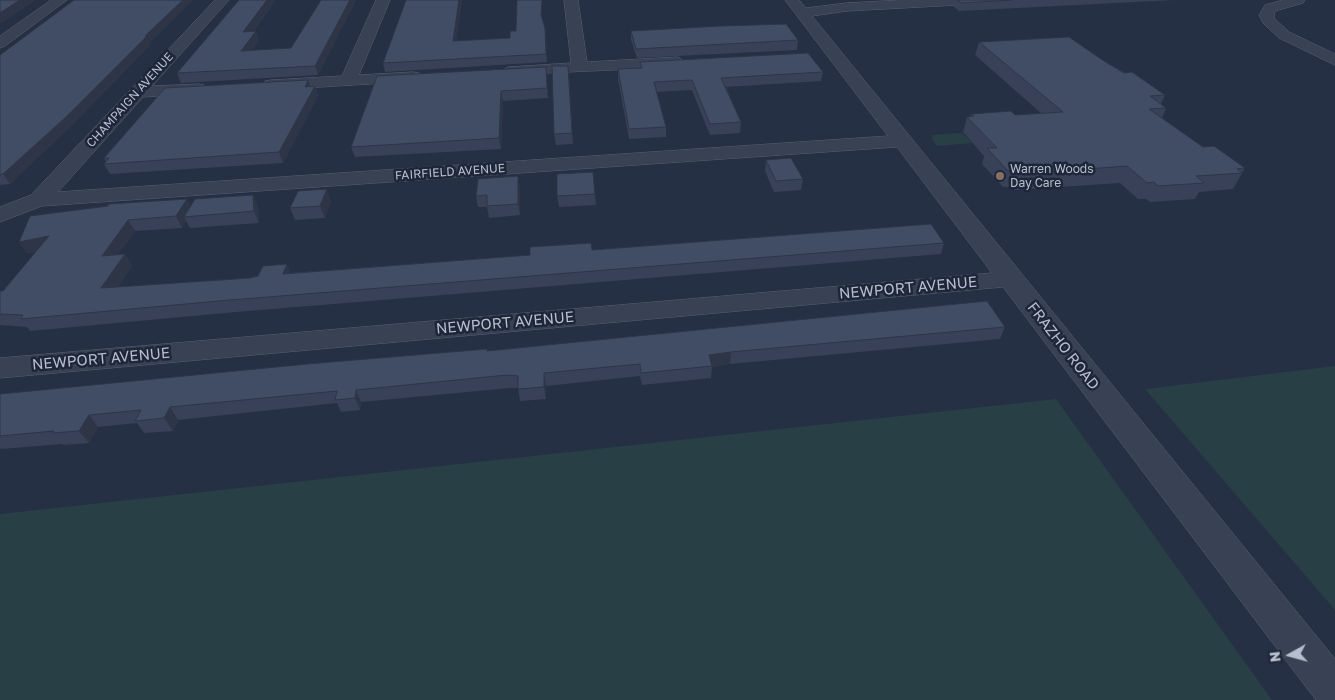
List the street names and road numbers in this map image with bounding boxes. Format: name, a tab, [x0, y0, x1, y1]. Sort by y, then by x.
street label: CHAMPAIGN AVENUE	[84, 50, 176, 150]
street label: FAIRFIELD AVENUE	[394, 161, 506, 183]
street label: NEWPORT AVENUE	[838, 273, 978, 303]
street label: FRAZHO ROAD	[1023, 299, 1103, 393]
street label: NEWPORT AVENUE	[435, 308, 575, 338]
street label: NEWPORT AVENUE	[31, 344, 171, 374]

